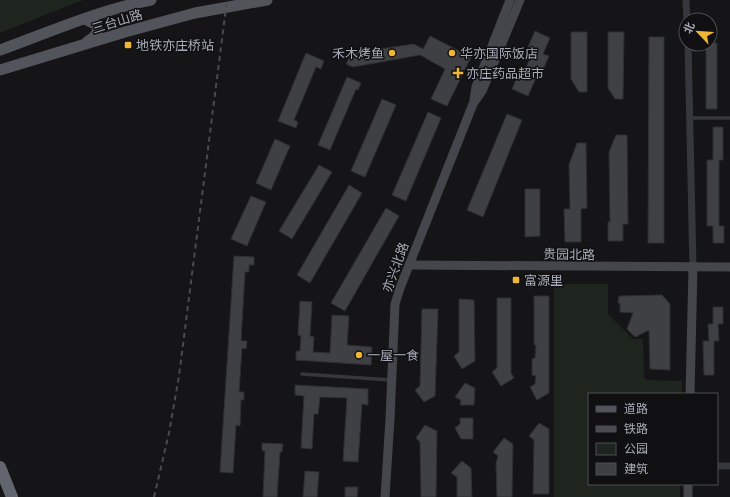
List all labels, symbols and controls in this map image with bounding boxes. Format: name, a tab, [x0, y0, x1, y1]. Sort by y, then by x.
street label: 三台山路	[90, 7, 144, 36]
north arrow	[678, 12, 718, 52]
text: 北	[681, 20, 698, 36]
place label: 地铁亦庄桥站	[136, 38, 214, 53]
marker: 地铁亦庄桥站	[123, 40, 133, 50]
place label: 禾木烤鱼	[332, 46, 384, 61]
place label: 华亦国际饭店	[460, 46, 538, 61]
marker: 禾木烤鱼	[387, 48, 397, 58]
marker: 华亦国际饭店	[447, 48, 457, 58]
place label: 亦庄药品超市	[466, 66, 544, 81]
marker: 亦庄药品超市	[453, 68, 463, 78]
street label: 亦兴北路	[380, 240, 411, 294]
street label: 贵园北路	[543, 247, 595, 262]
place label: 富源里	[524, 273, 563, 288]
marker: 富源里	[511, 275, 521, 285]
place label: 一屋一食	[367, 348, 419, 363]
marker: 一屋一食	[354, 350, 364, 360]
legend	[588, 393, 718, 485]
text: 道路	[624, 402, 648, 416]
text: 铁路	[624, 422, 648, 436]
text: 公园	[624, 442, 648, 456]
text: 建筑	[624, 462, 648, 476]

